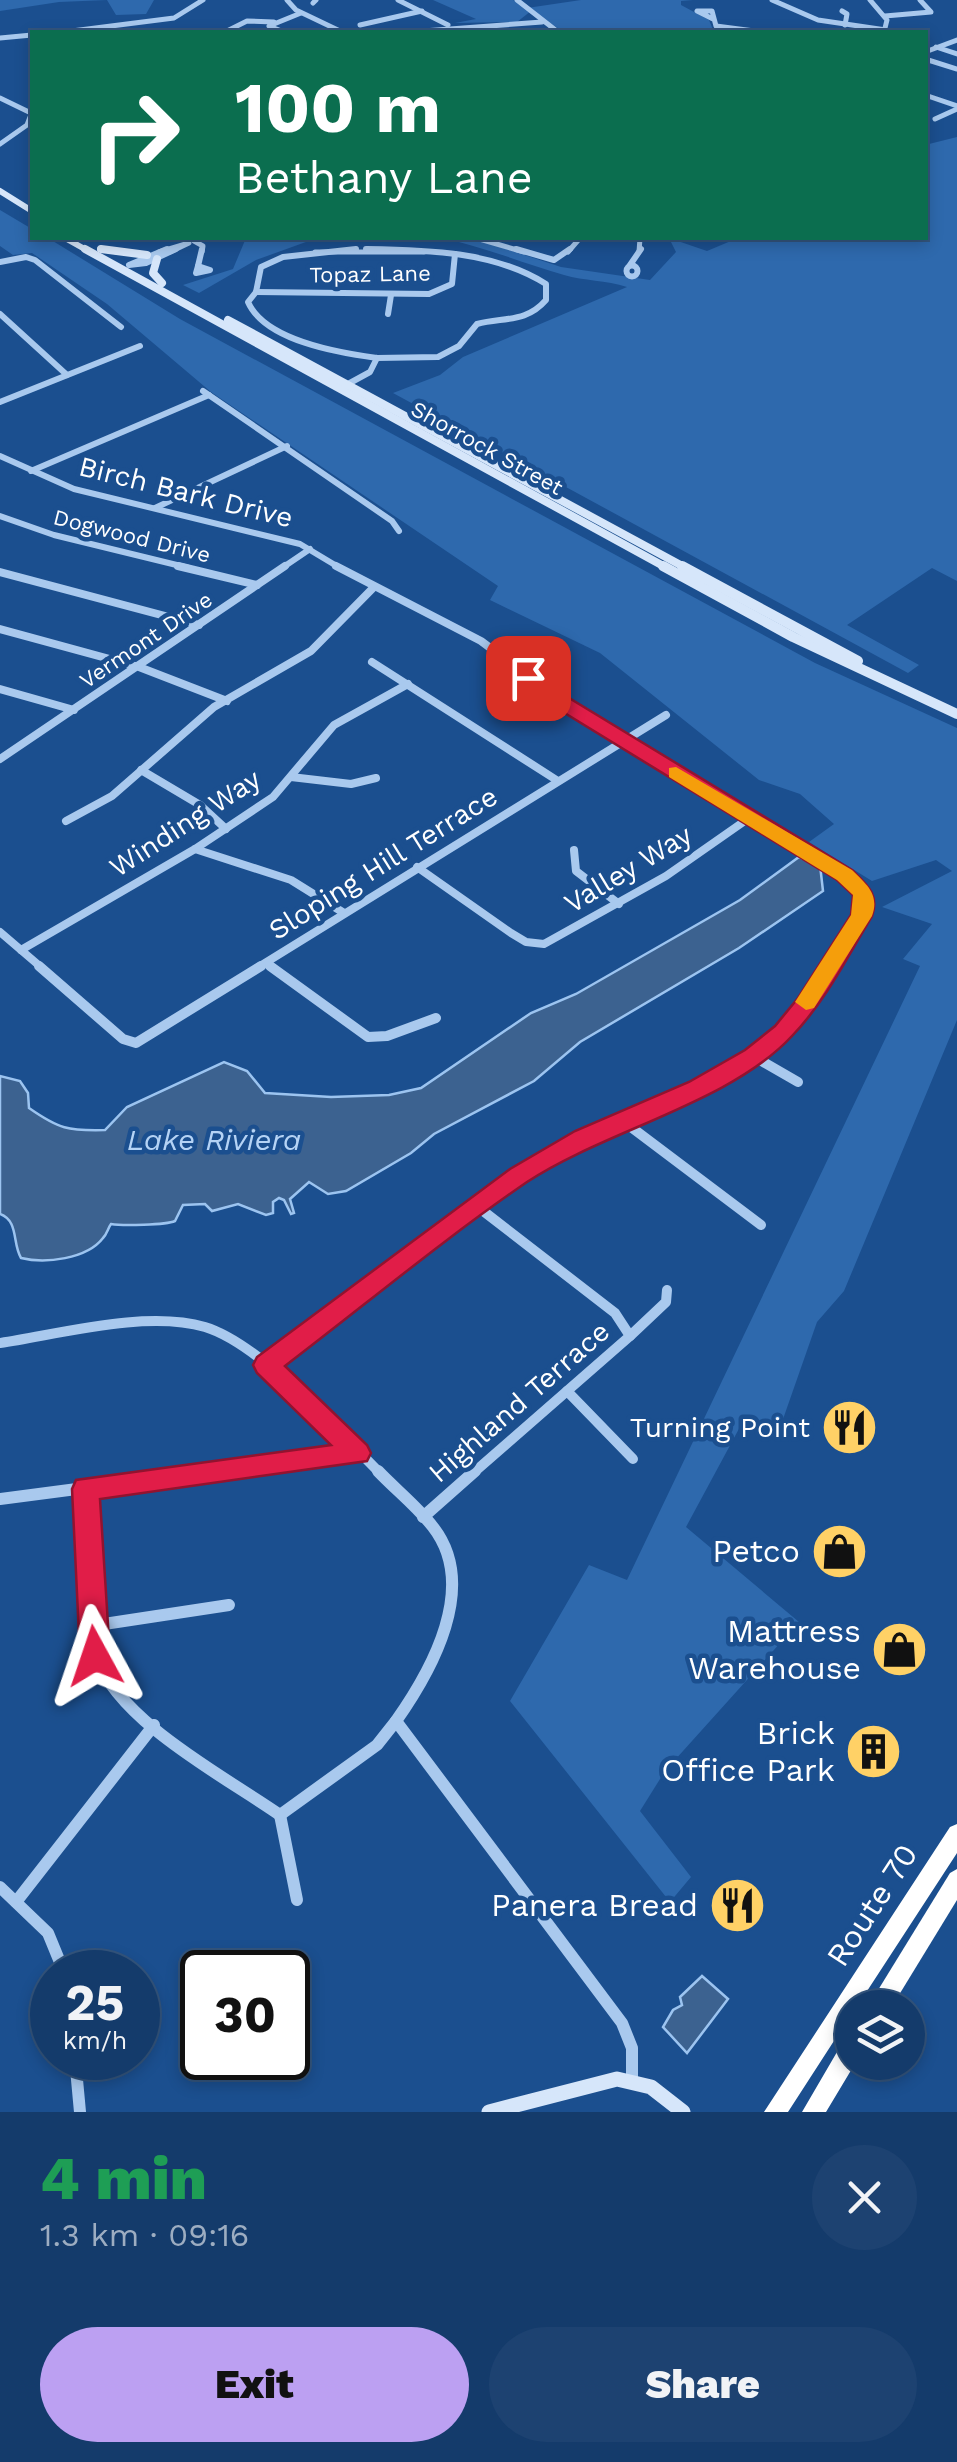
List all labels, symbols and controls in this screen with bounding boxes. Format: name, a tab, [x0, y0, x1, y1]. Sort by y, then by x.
text: 100 m	[235, 67, 441, 149]
icon: right	[70, 70, 200, 200]
text: Bethany Lane	[235, 151, 533, 204]
street label: Topaz Lane	[309, 260, 431, 288]
street label: Shorrock Street	[407, 396, 567, 500]
street label: Birch Bark Drive	[76, 449, 296, 535]
street label: Dogwood Drive	[51, 504, 213, 568]
street label: Vermont Drive	[75, 587, 217, 693]
pin	[486, 636, 571, 721]
icon: arrive	[501, 651, 556, 706]
street label: Winding Way	[103, 762, 267, 884]
street label: Sloping Hill Terrace	[263, 779, 503, 947]
street label: Valley Way	[558, 818, 698, 920]
water label: Lake Riviera	[127, 1122, 301, 1157]
street label: Highland Terrace	[422, 1315, 616, 1489]
restaurant icon: Turning Point	[819, 1397, 879, 1457]
place label: Turning Point	[630, 1411, 810, 1444]
shop icon: Petco	[809, 1521, 869, 1581]
place label: Petco	[712, 1532, 800, 1570]
position arrow	[43, 1604, 147, 1708]
place label: Mattress Warehouse	[688, 1612, 861, 1687]
shop icon: Mattress Warehouse	[870, 1619, 930, 1679]
place label: Brick Office Park	[661, 1714, 835, 1789]
building icon: Brick Office Park	[844, 1721, 904, 1781]
street label: Route 70	[818, 1837, 926, 1973]
restaurant icon: Panera Bread	[707, 1875, 767, 1935]
place label: Panera Bread	[491, 1886, 698, 1924]
speed limit sign: 30	[180, 1950, 310, 2080]
text: 25	[66, 1973, 124, 2032]
map controls	[835, 1990, 925, 2080]
button: layers	[835, 1990, 925, 2080]
text: km/h	[63, 2026, 127, 2055]
text: 4 min	[40, 2143, 207, 2214]
button: close	[812, 2145, 917, 2250]
text: 1.3 km · 09:16	[40, 2216, 249, 2254]
button: Exit	[40, 2327, 469, 2442]
button: Share	[489, 2327, 917, 2442]

